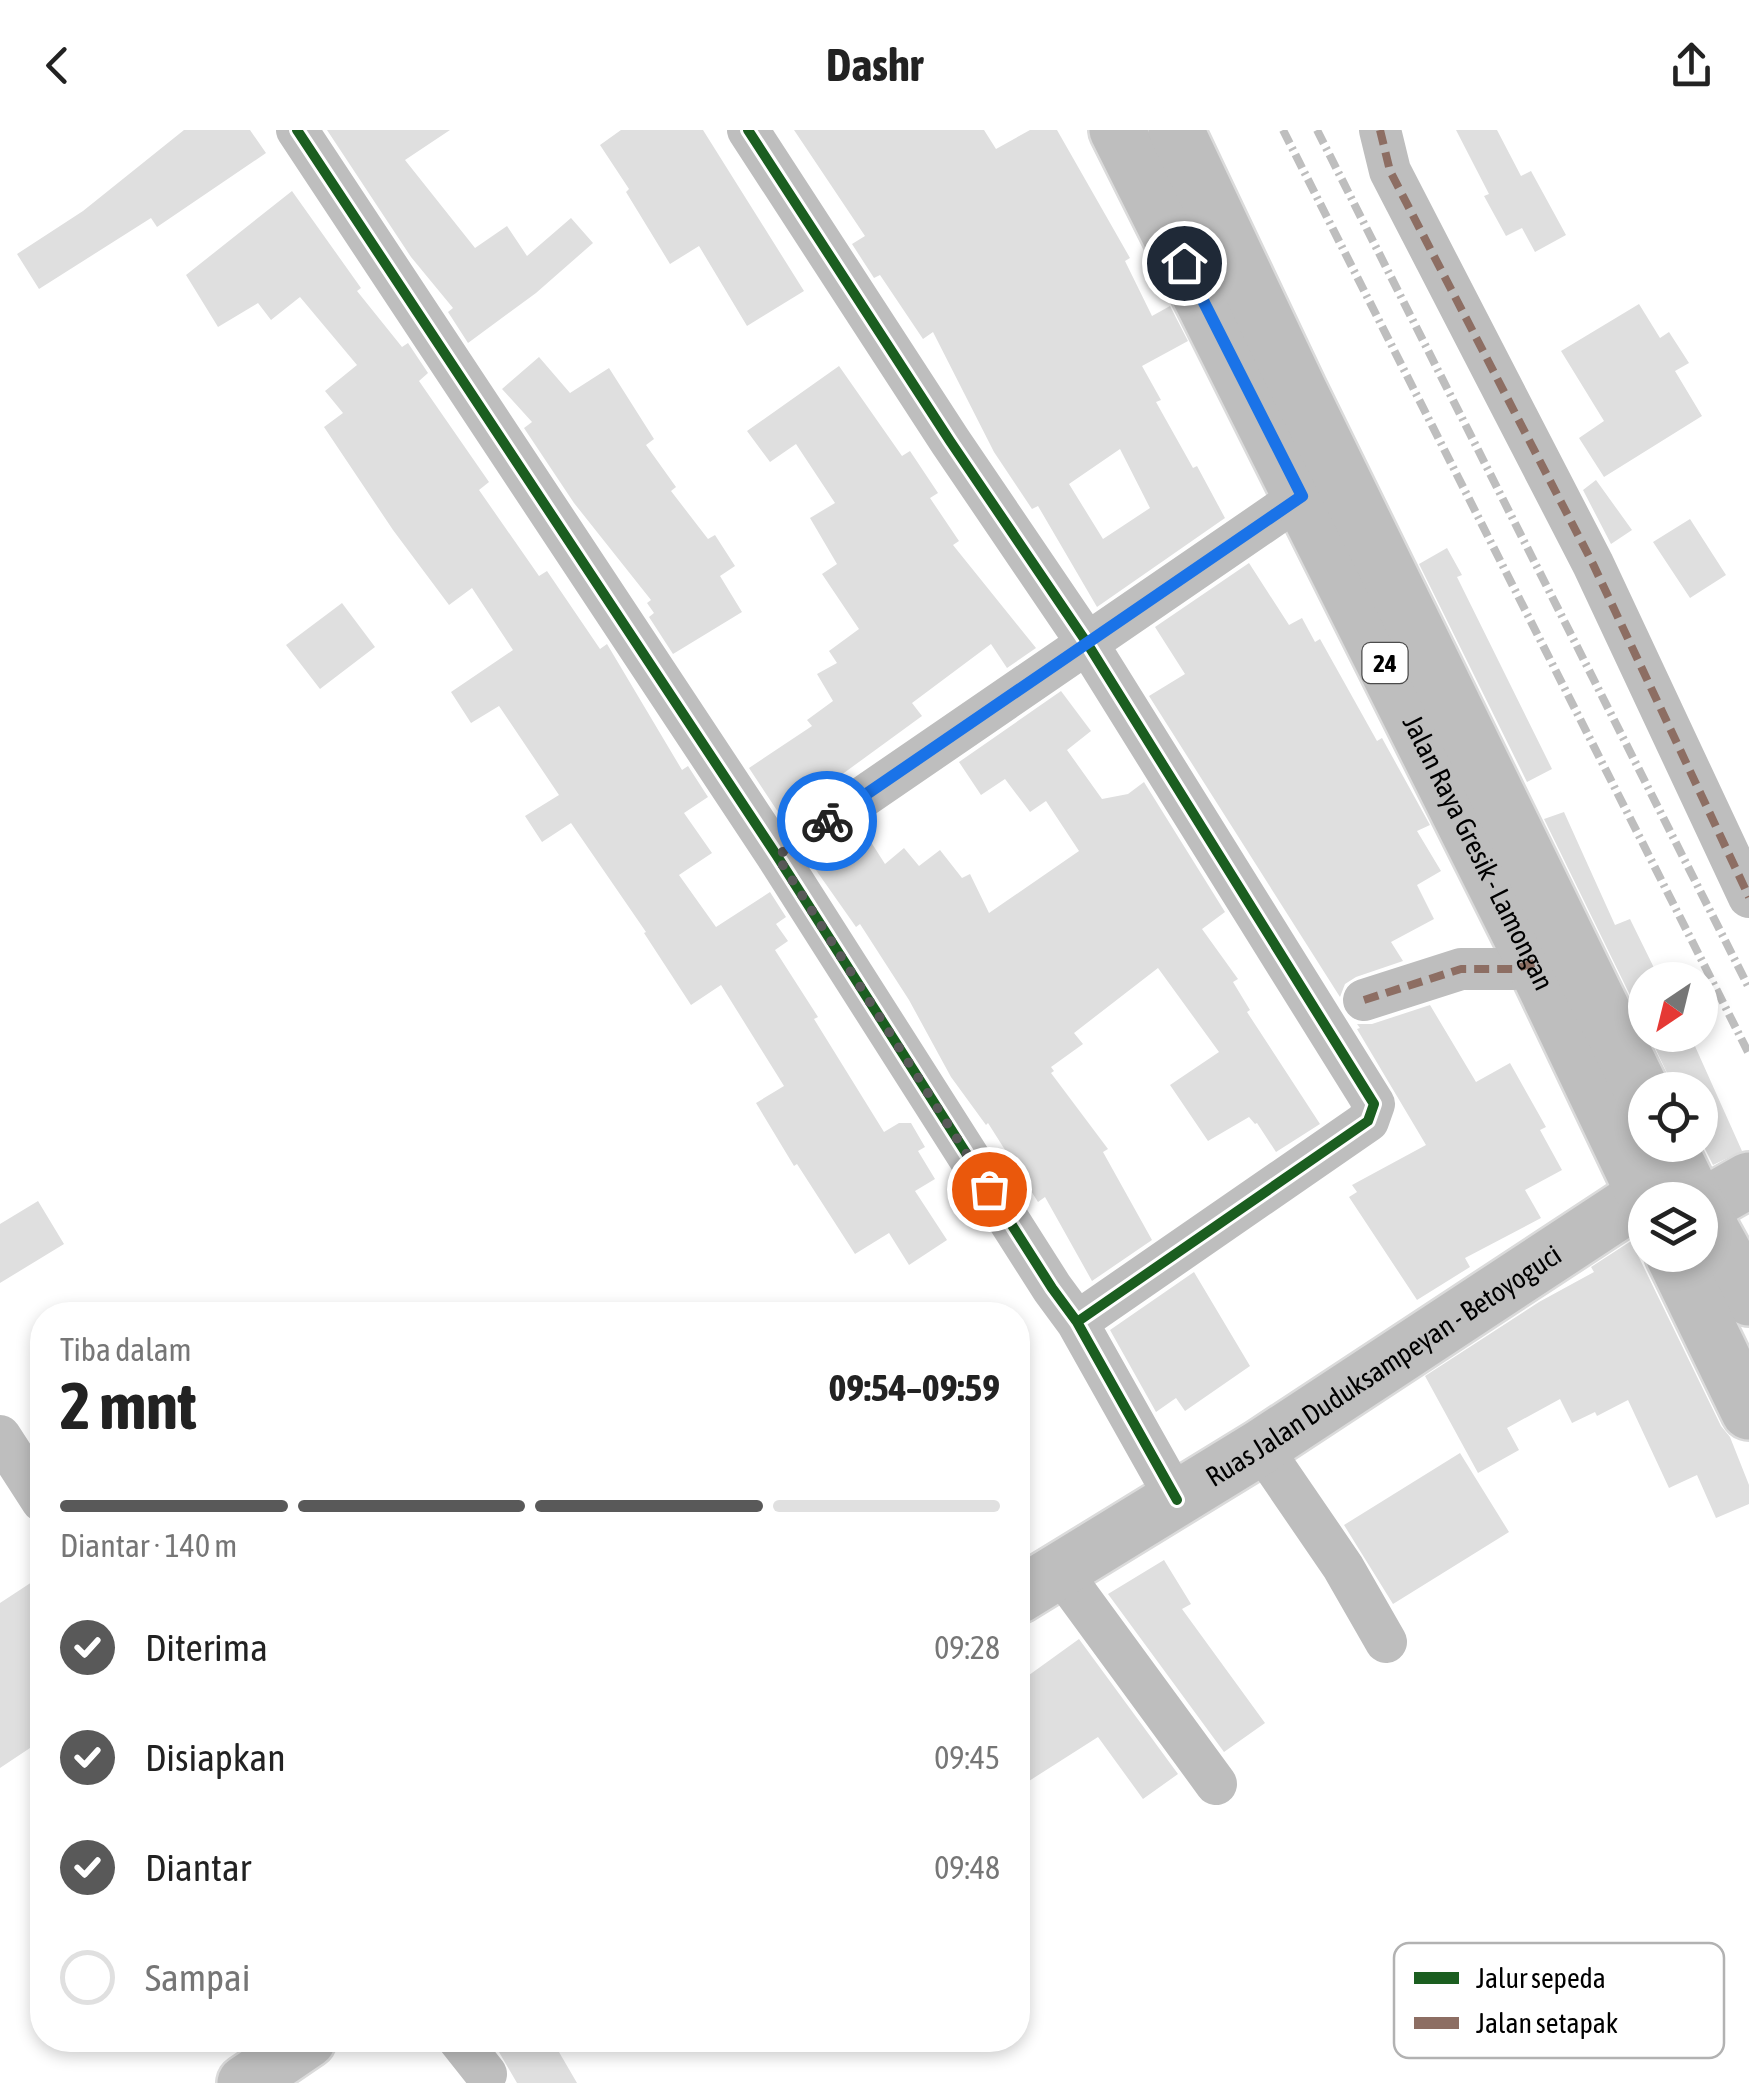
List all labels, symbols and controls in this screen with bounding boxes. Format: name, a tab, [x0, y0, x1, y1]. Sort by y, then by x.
icon: back	[30, 38, 85, 93]
icon: share	[1664, 38, 1719, 93]
text: Dashr	[826, 39, 923, 91]
pin	[1142, 221, 1227, 306]
icon: home	[1157, 236, 1212, 291]
road number: 24	[1362, 643, 1408, 683]
street label: Jalan Raya Gresik - Lamongan	[1397, 710, 1561, 995]
courier	[777, 771, 877, 871]
icon: bike	[800, 794, 855, 849]
north arrow	[1628, 962, 1718, 1052]
map controls	[1628, 962, 1718, 1272]
button: locate	[1628, 1072, 1718, 1162]
pin	[947, 1147, 1032, 1232]
icon: bag	[962, 1162, 1017, 1217]
button: layers	[1628, 1182, 1718, 1272]
street label: Ruas Jalan Duduksampeyan - Betoyoguci	[1200, 1238, 1567, 1493]
text: Tiba dalam	[60, 1331, 192, 1368]
text: 09:54–09:59	[828, 1366, 1000, 1409]
text: 2 mnt	[60, 1368, 197, 1443]
text: Diantar · 140 m	[60, 1527, 237, 1564]
icon: check	[60, 1620, 115, 1675]
text: Diterima	[145, 1626, 268, 1669]
text: 09:28	[934, 1629, 1000, 1666]
icon: check	[60, 1730, 115, 1785]
text: Disiapkan	[145, 1736, 286, 1779]
text: 09:45	[934, 1739, 1000, 1776]
icon: check	[60, 1840, 115, 1895]
text: Diantar	[145, 1846, 251, 1889]
text: 09:48	[934, 1849, 1000, 1886]
legend	[1394, 1943, 1724, 2058]
text: Sampai	[145, 1956, 250, 1999]
text: Jalur sepeda	[1476, 1962, 1606, 1994]
text: Jalan setapak	[1476, 2007, 1618, 2039]

